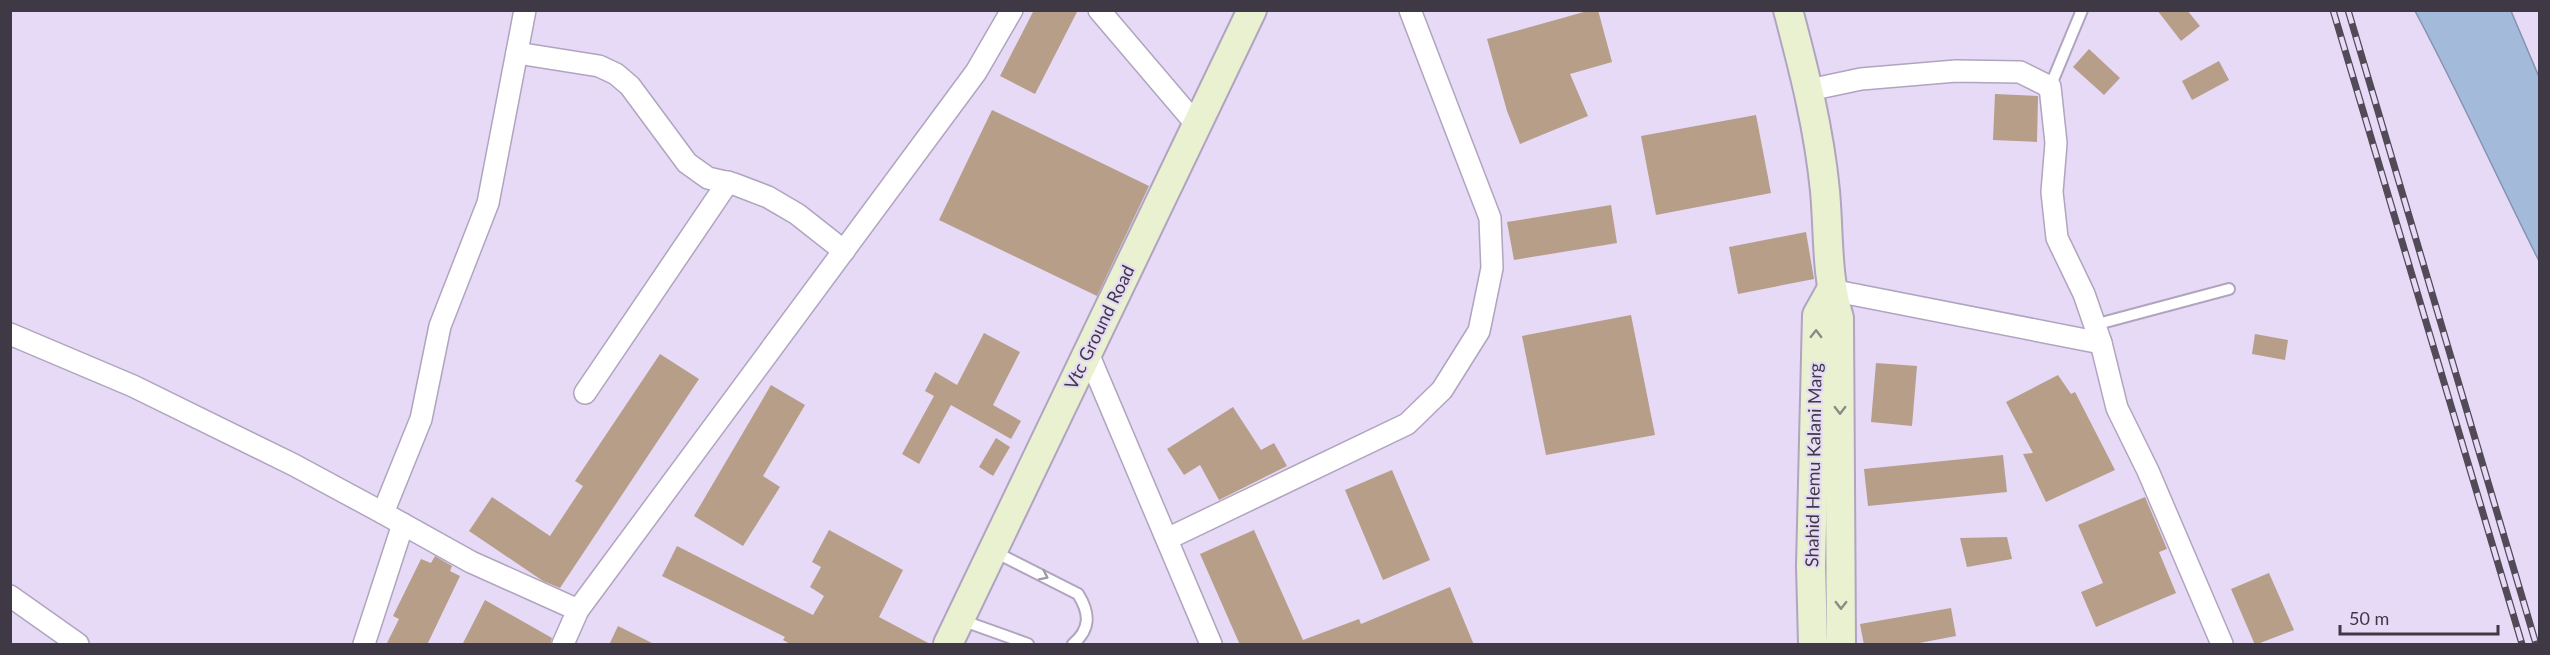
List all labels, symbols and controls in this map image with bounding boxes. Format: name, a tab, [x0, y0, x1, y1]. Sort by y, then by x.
street label: Vtc Ground Road	[1059, 261, 1139, 393]
one-way arrow	[1810, 330, 1823, 339]
street label: Shahid Hemu Kalani Marg	[1800, 363, 1826, 567]
one-way arrow	[1834, 405, 1846, 414]
one-way arrow	[1038, 568, 1049, 580]
scale bar	[2340, 598, 2498, 636]
one-way arrow	[1835, 600, 1847, 609]
text: 50 m	[2349, 607, 2389, 629]

